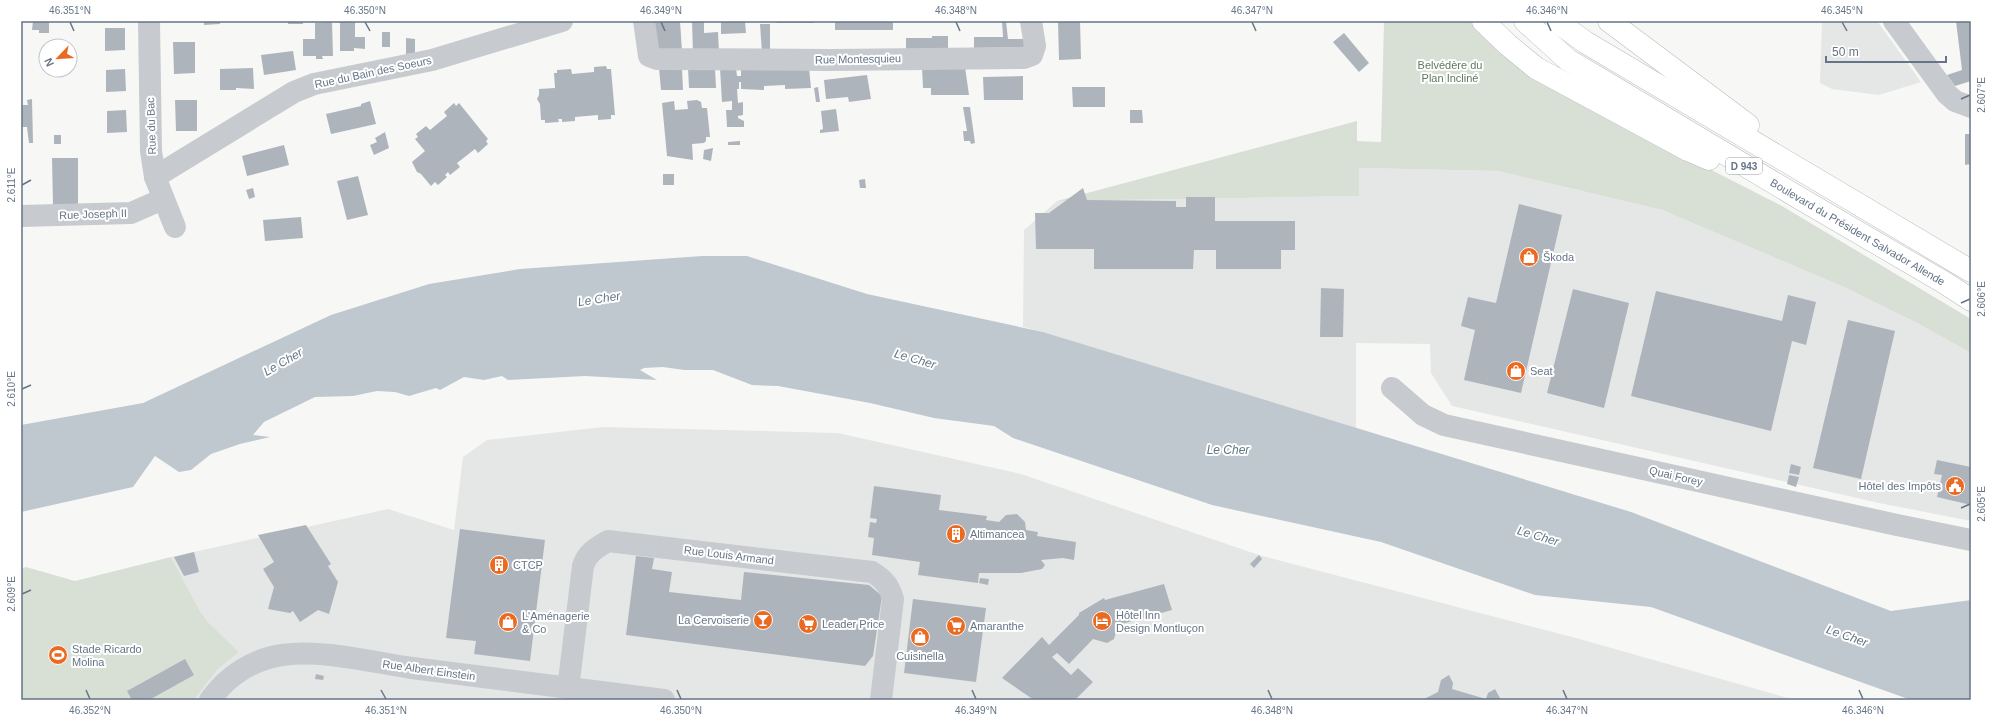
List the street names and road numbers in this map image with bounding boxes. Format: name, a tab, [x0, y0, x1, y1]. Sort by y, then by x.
street label: Rue Montesquieu	[815, 52, 901, 66]
street label: Rue du Bain des Soeurs	[313, 54, 433, 90]
street label: Rue du Bac	[144, 97, 158, 155]
road number: D 943	[1726, 158, 1762, 174]
street label: Boulevard du Président Salvador Allende	[1768, 176, 1947, 288]
street label: Rue Joseph II	[59, 207, 127, 221]
street label: Quai Forey	[1648, 464, 1704, 488]
street label: Rue Louis Armand	[683, 544, 775, 566]
street label: Rue Albert Einstein	[382, 658, 476, 682]

